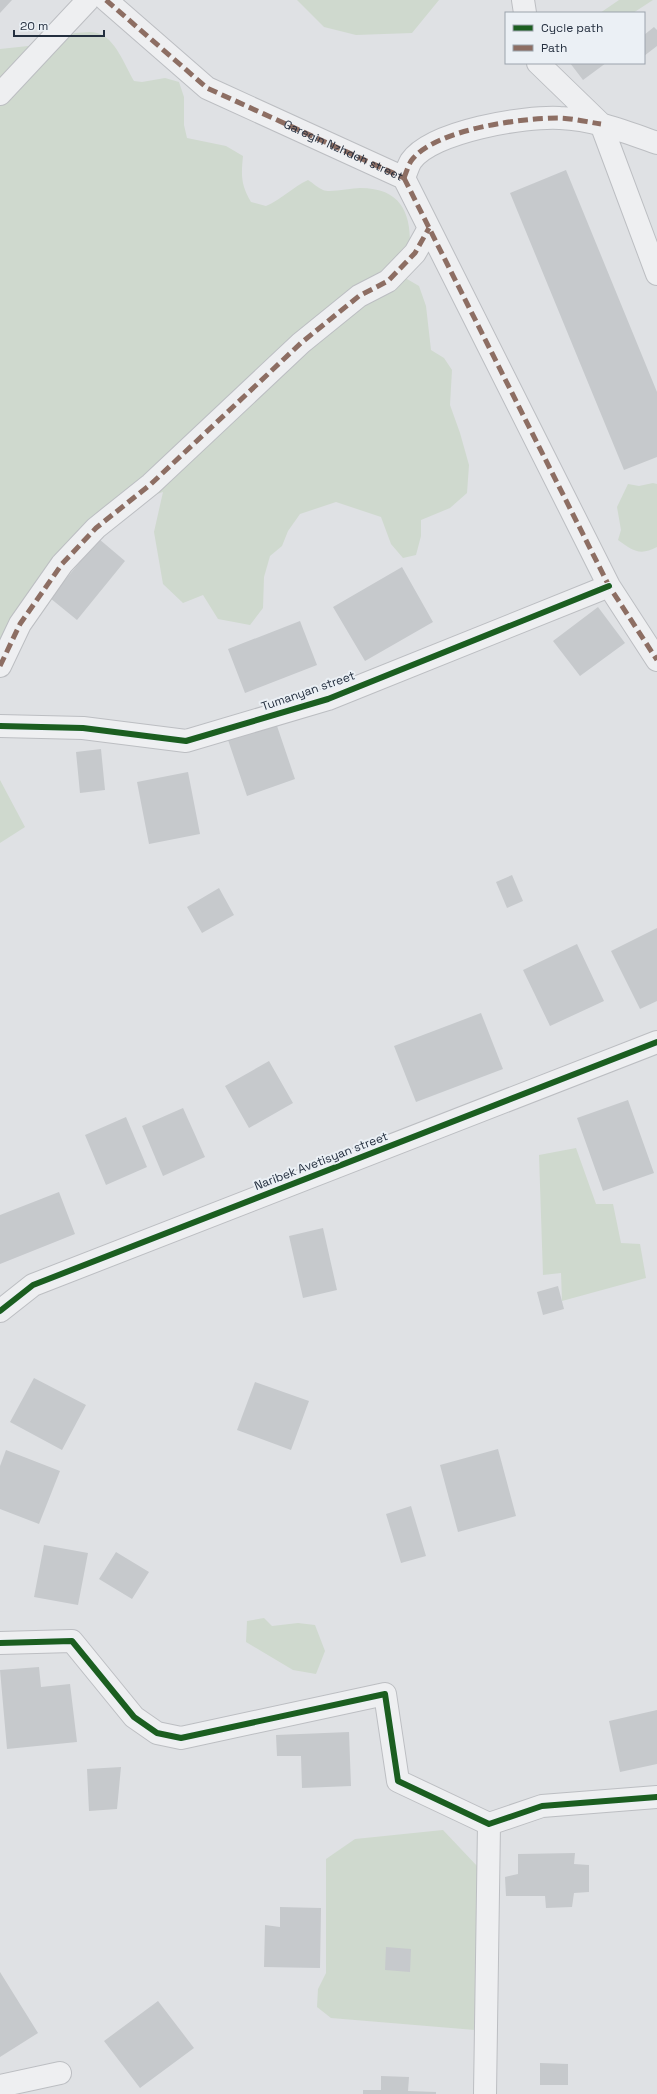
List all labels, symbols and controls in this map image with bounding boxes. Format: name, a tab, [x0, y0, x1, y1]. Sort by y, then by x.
scale bar	[14, 12, 104, 38]
legend	[505, 12, 645, 64]
text: 20 m	[20, 18, 48, 34]
text: Cycle path	[541, 20, 603, 36]
text: Path	[541, 40, 567, 56]
street label: Garegin Nzhdeh street	[281, 116, 406, 185]
street label: Tumanyan street	[259, 667, 357, 715]
street label: Naribek Avetisyan street	[252, 1128, 390, 1194]

